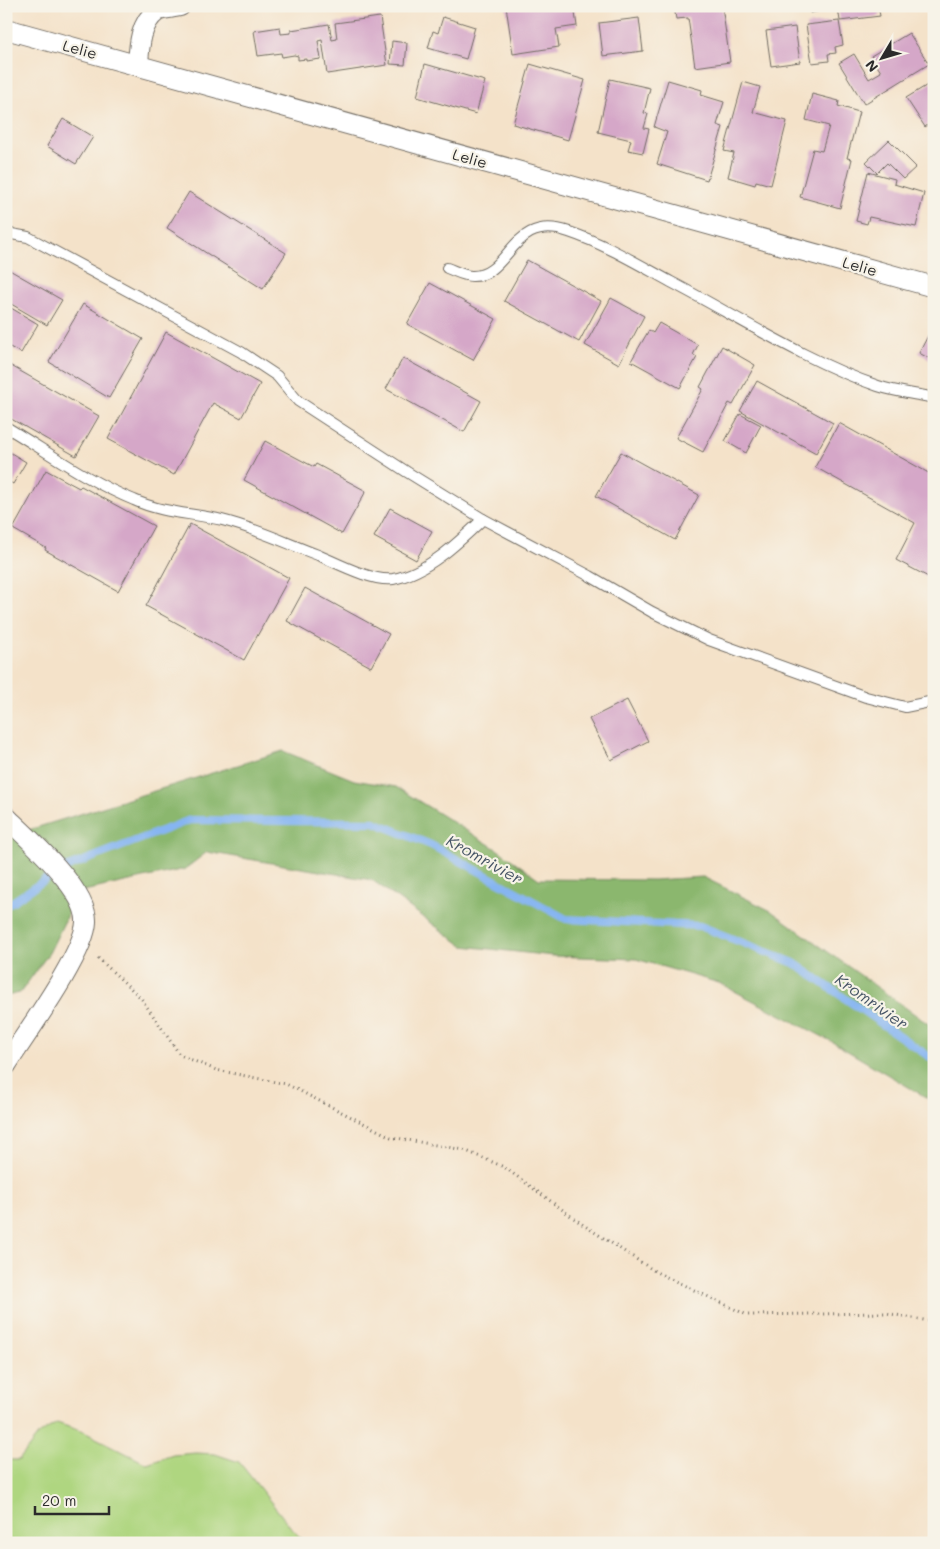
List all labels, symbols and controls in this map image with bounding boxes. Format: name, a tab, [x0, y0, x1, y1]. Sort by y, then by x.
north arrow	[858, 32, 908, 82]
street label: Lelie	[61, 35, 99, 63]
text: N	[861, 56, 882, 76]
street label: Lelie	[451, 144, 489, 172]
street label: Lelie	[841, 252, 879, 280]
water label: Kromrivier	[443, 829, 527, 889]
water label: Kromrivier	[831, 968, 913, 1034]
scale bar	[35, 1484, 109, 1516]
text: 20 m	[42, 1490, 76, 1510]

